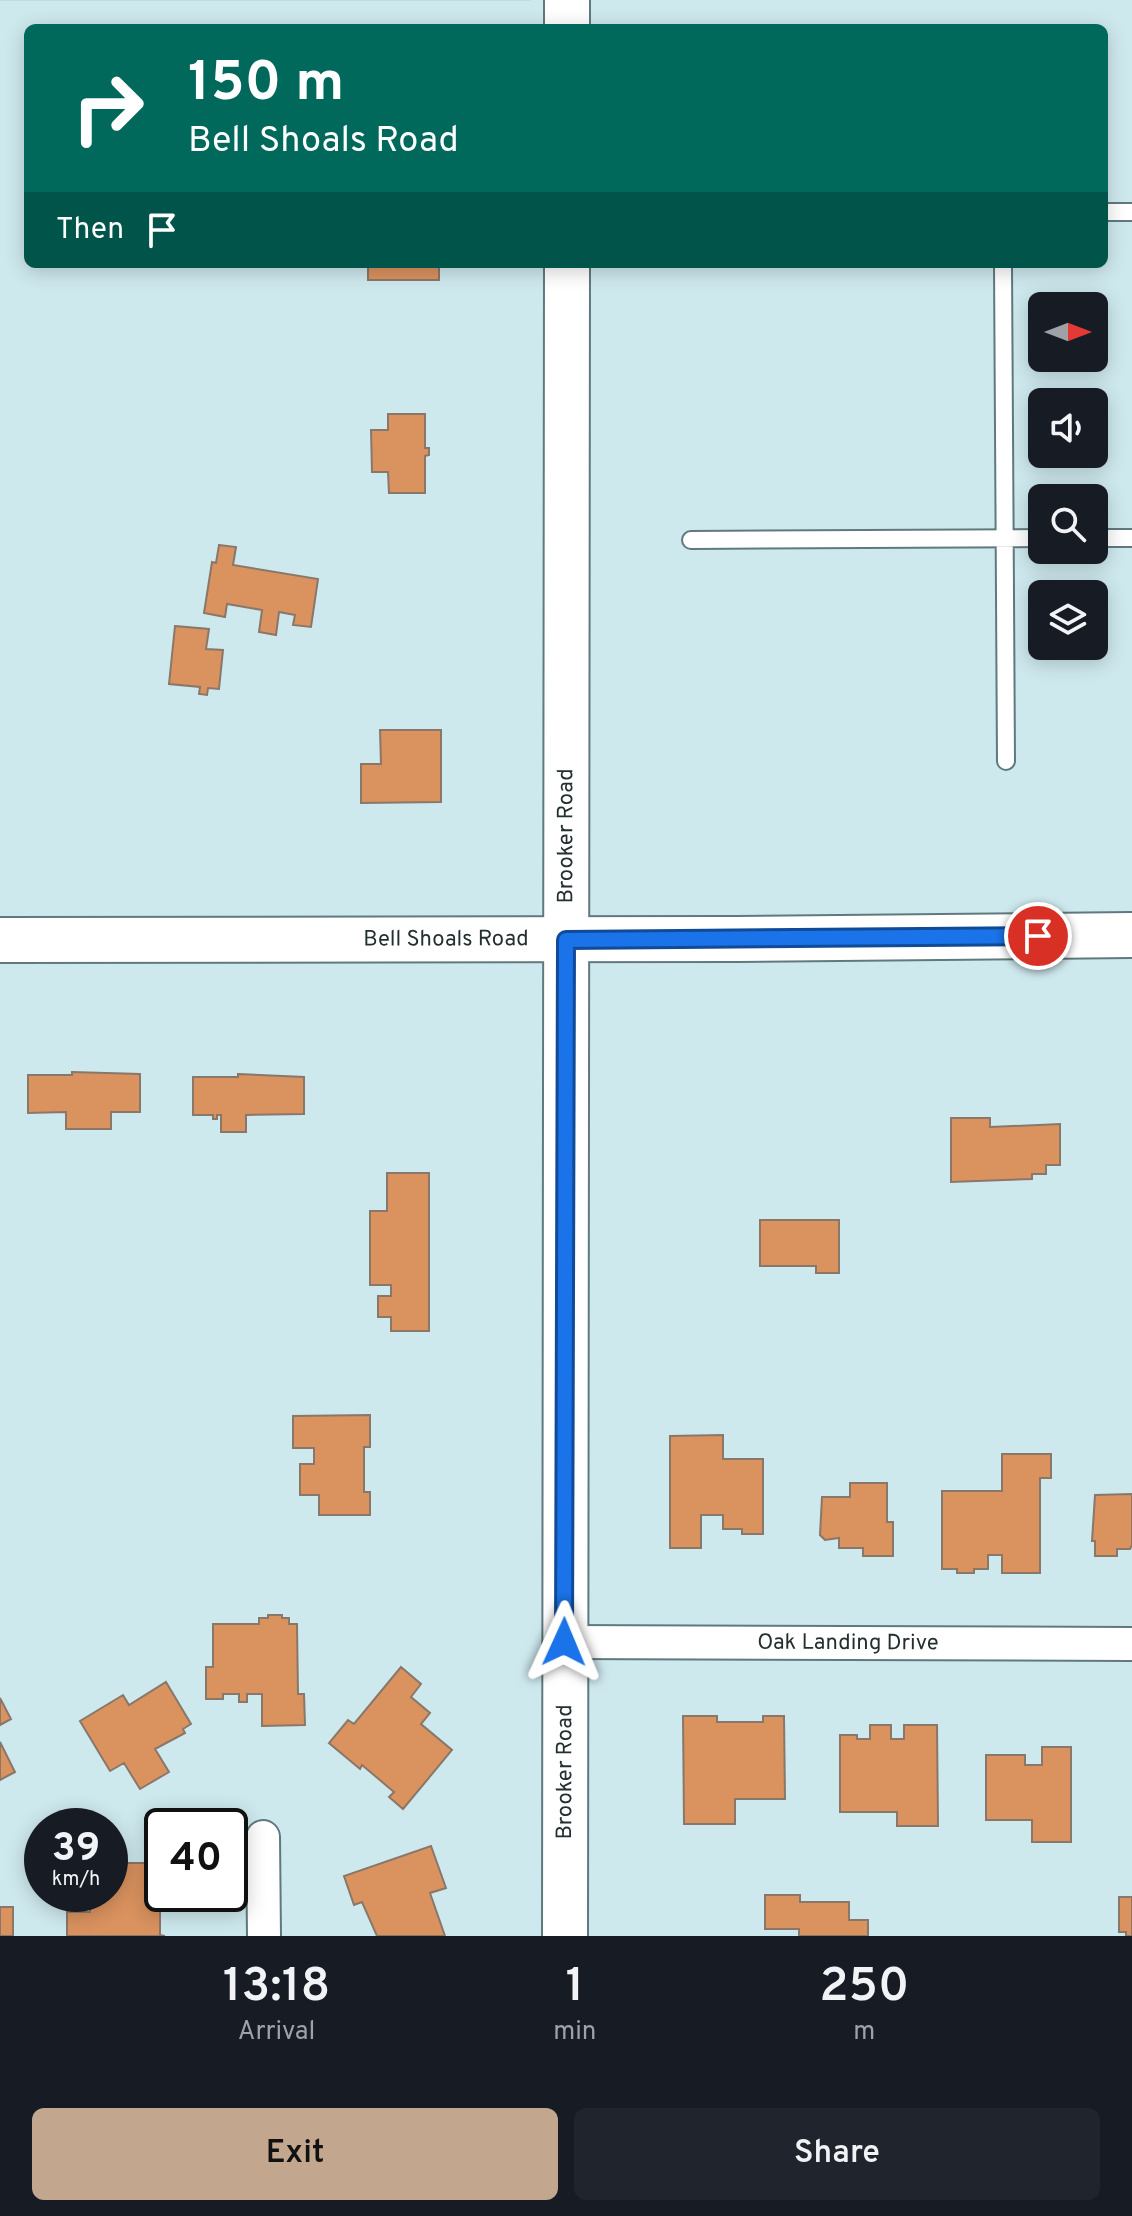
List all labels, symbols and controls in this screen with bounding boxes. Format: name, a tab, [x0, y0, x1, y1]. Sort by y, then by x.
text: 150 m	[188, 50, 344, 120]
icon: right	[56, 56, 160, 160]
text: Bell Shoals Road	[188, 119, 459, 165]
icon: arrive	[140, 208, 184, 252]
text: Then	[56, 212, 124, 249]
north arrow	[1028, 292, 1108, 372]
map controls	[1028, 292, 1108, 660]
button: sound	[1028, 388, 1108, 468]
button: search	[1028, 484, 1108, 564]
button: layers	[1028, 580, 1108, 660]
street label: Brooker Road	[553, 768, 580, 904]
pin	[1004, 902, 1072, 970]
icon: arrive	[1016, 914, 1060, 958]
street label: Bell Shoals Road	[363, 926, 529, 953]
position arrow	[522, 1600, 606, 1684]
street label: Oak Landing Drive	[757, 1629, 939, 1657]
street label: Brooker Road	[552, 1704, 579, 1840]
speed limit sign: 40	[144, 1808, 248, 1912]
text: 39	[52, 1825, 100, 1875]
text: km/h	[52, 1867, 100, 1893]
text: 13:18	[223, 1958, 330, 2018]
text: 1	[565, 1958, 584, 2018]
text: 250	[819, 1958, 909, 2018]
text: Arrival	[238, 2016, 315, 2049]
text: min	[553, 2016, 596, 2049]
text: m	[853, 2016, 875, 2049]
button: Exit	[32, 2108, 558, 2200]
button: Share	[574, 2108, 1100, 2200]

